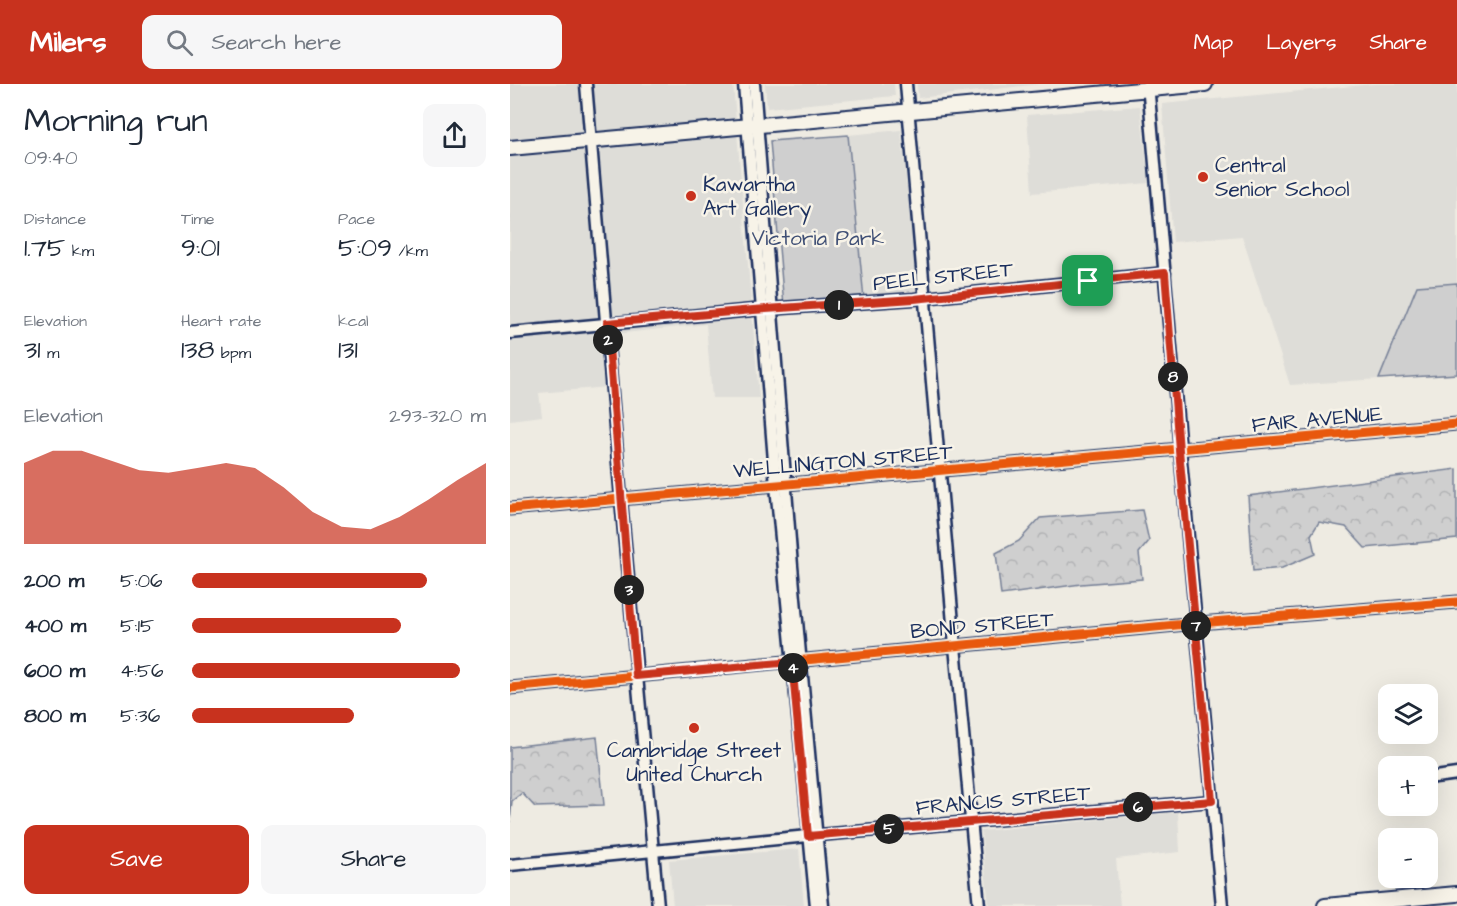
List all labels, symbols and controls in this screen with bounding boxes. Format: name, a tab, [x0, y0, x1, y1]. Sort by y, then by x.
search box	[142, 15, 562, 69]
text: Milers	[30, 23, 106, 62]
icon: search	[163, 26, 196, 59]
text: Search here	[211, 27, 341, 58]
text: Map	[1193, 28, 1233, 57]
text: Layers	[1266, 28, 1336, 57]
text: Share	[1369, 28, 1427, 57]
text: Morning run	[24, 98, 208, 144]
button: share	[423, 104, 486, 167]
text: 09:40	[24, 144, 78, 172]
place label: Central Senior School	[1215, 151, 1349, 204]
place label: Kawartha Art Gallery	[703, 170, 812, 225]
marker: Central Senior School	[1196, 170, 1210, 184]
marker: Kawartha Art Gallery	[684, 189, 698, 203]
text: Distance	[24, 208, 86, 230]
text: Time	[181, 208, 215, 230]
text: Pace	[338, 208, 375, 230]
park label: Victoria Park	[752, 224, 884, 253]
text: 1.75	[24, 230, 65, 266]
text: 9:01	[181, 230, 220, 266]
text: 5:09	[338, 230, 392, 266]
text: km	[65, 240, 94, 262]
text: /km	[392, 240, 428, 262]
street label: PEEL STREET	[872, 255, 1015, 298]
pin	[1062, 255, 1113, 306]
icon: arrive	[1071, 264, 1104, 297]
pin: 1	[824, 290, 854, 320]
text: 1	[838, 294, 840, 316]
text: Elevation	[24, 310, 87, 332]
text: Heart rate	[181, 310, 261, 332]
text: kcal	[338, 310, 369, 332]
pin: 2	[593, 325, 623, 355]
text: 2	[603, 329, 613, 351]
text: 31	[24, 332, 41, 368]
text: 138	[181, 332, 214, 368]
text: 131	[338, 332, 358, 368]
text: m	[41, 342, 59, 364]
text: bpm	[214, 342, 251, 364]
pin: 8	[1158, 362, 1188, 392]
text: 8	[1168, 366, 1178, 388]
street label: FAIR AVENUE	[1251, 399, 1384, 440]
text: Elevation	[24, 402, 103, 430]
text: 293–320 m	[389, 402, 486, 430]
street label: WELLINGTON STREET	[732, 437, 955, 486]
text: 200 m	[24, 567, 84, 595]
text: 5:06	[120, 567, 163, 595]
pin: 3	[614, 575, 644, 605]
text: 3	[625, 579, 633, 601]
street label: BOND STREET	[909, 605, 1056, 646]
pin: 7	[1181, 611, 1211, 641]
text: 400 m	[24, 612, 86, 640]
text: 5:15	[120, 612, 154, 640]
text: 7	[1191, 615, 1201, 637]
pin: 4	[778, 653, 808, 683]
text: 600 m	[24, 657, 85, 685]
text: 4:56	[120, 657, 164, 685]
text: 4	[788, 657, 798, 679]
map controls	[1378, 684, 1438, 888]
button: layers	[1378, 684, 1438, 744]
text: 800 m	[24, 702, 86, 730]
text: 5:36	[120, 702, 160, 730]
marker: Cambridge Street United Church	[687, 721, 701, 735]
place label: Cambridge Street United Church	[607, 736, 782, 789]
button: +	[1378, 756, 1438, 816]
street label: FRANCIS STREET	[914, 778, 1093, 823]
pin: 6	[1123, 792, 1153, 822]
text: 6	[1133, 796, 1143, 818]
pin: 5	[874, 814, 904, 844]
text: 5	[883, 818, 895, 840]
button: Save	[24, 825, 249, 894]
button: Share	[261, 825, 486, 894]
button: −	[1378, 828, 1438, 888]

